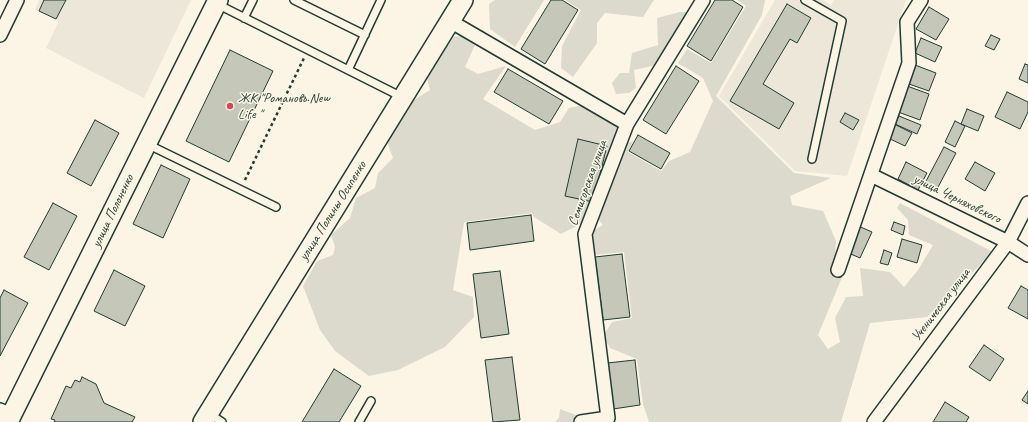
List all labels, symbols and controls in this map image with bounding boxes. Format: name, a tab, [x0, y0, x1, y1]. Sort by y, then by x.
place label: ЖК "Романовъ.New Life "	[238, 90, 330, 122]
marker: ЖК "Романовъ.New Life "	[225, 101, 235, 111]
street label: Семигорская улица	[565, 138, 611, 228]
street label: улица Полины Осипенко	[296, 158, 370, 264]
street label: улица Черняховского	[911, 171, 1003, 227]
street label: улица Полоненко	[88, 172, 138, 250]
street label: Ученическая улица	[908, 265, 974, 345]

